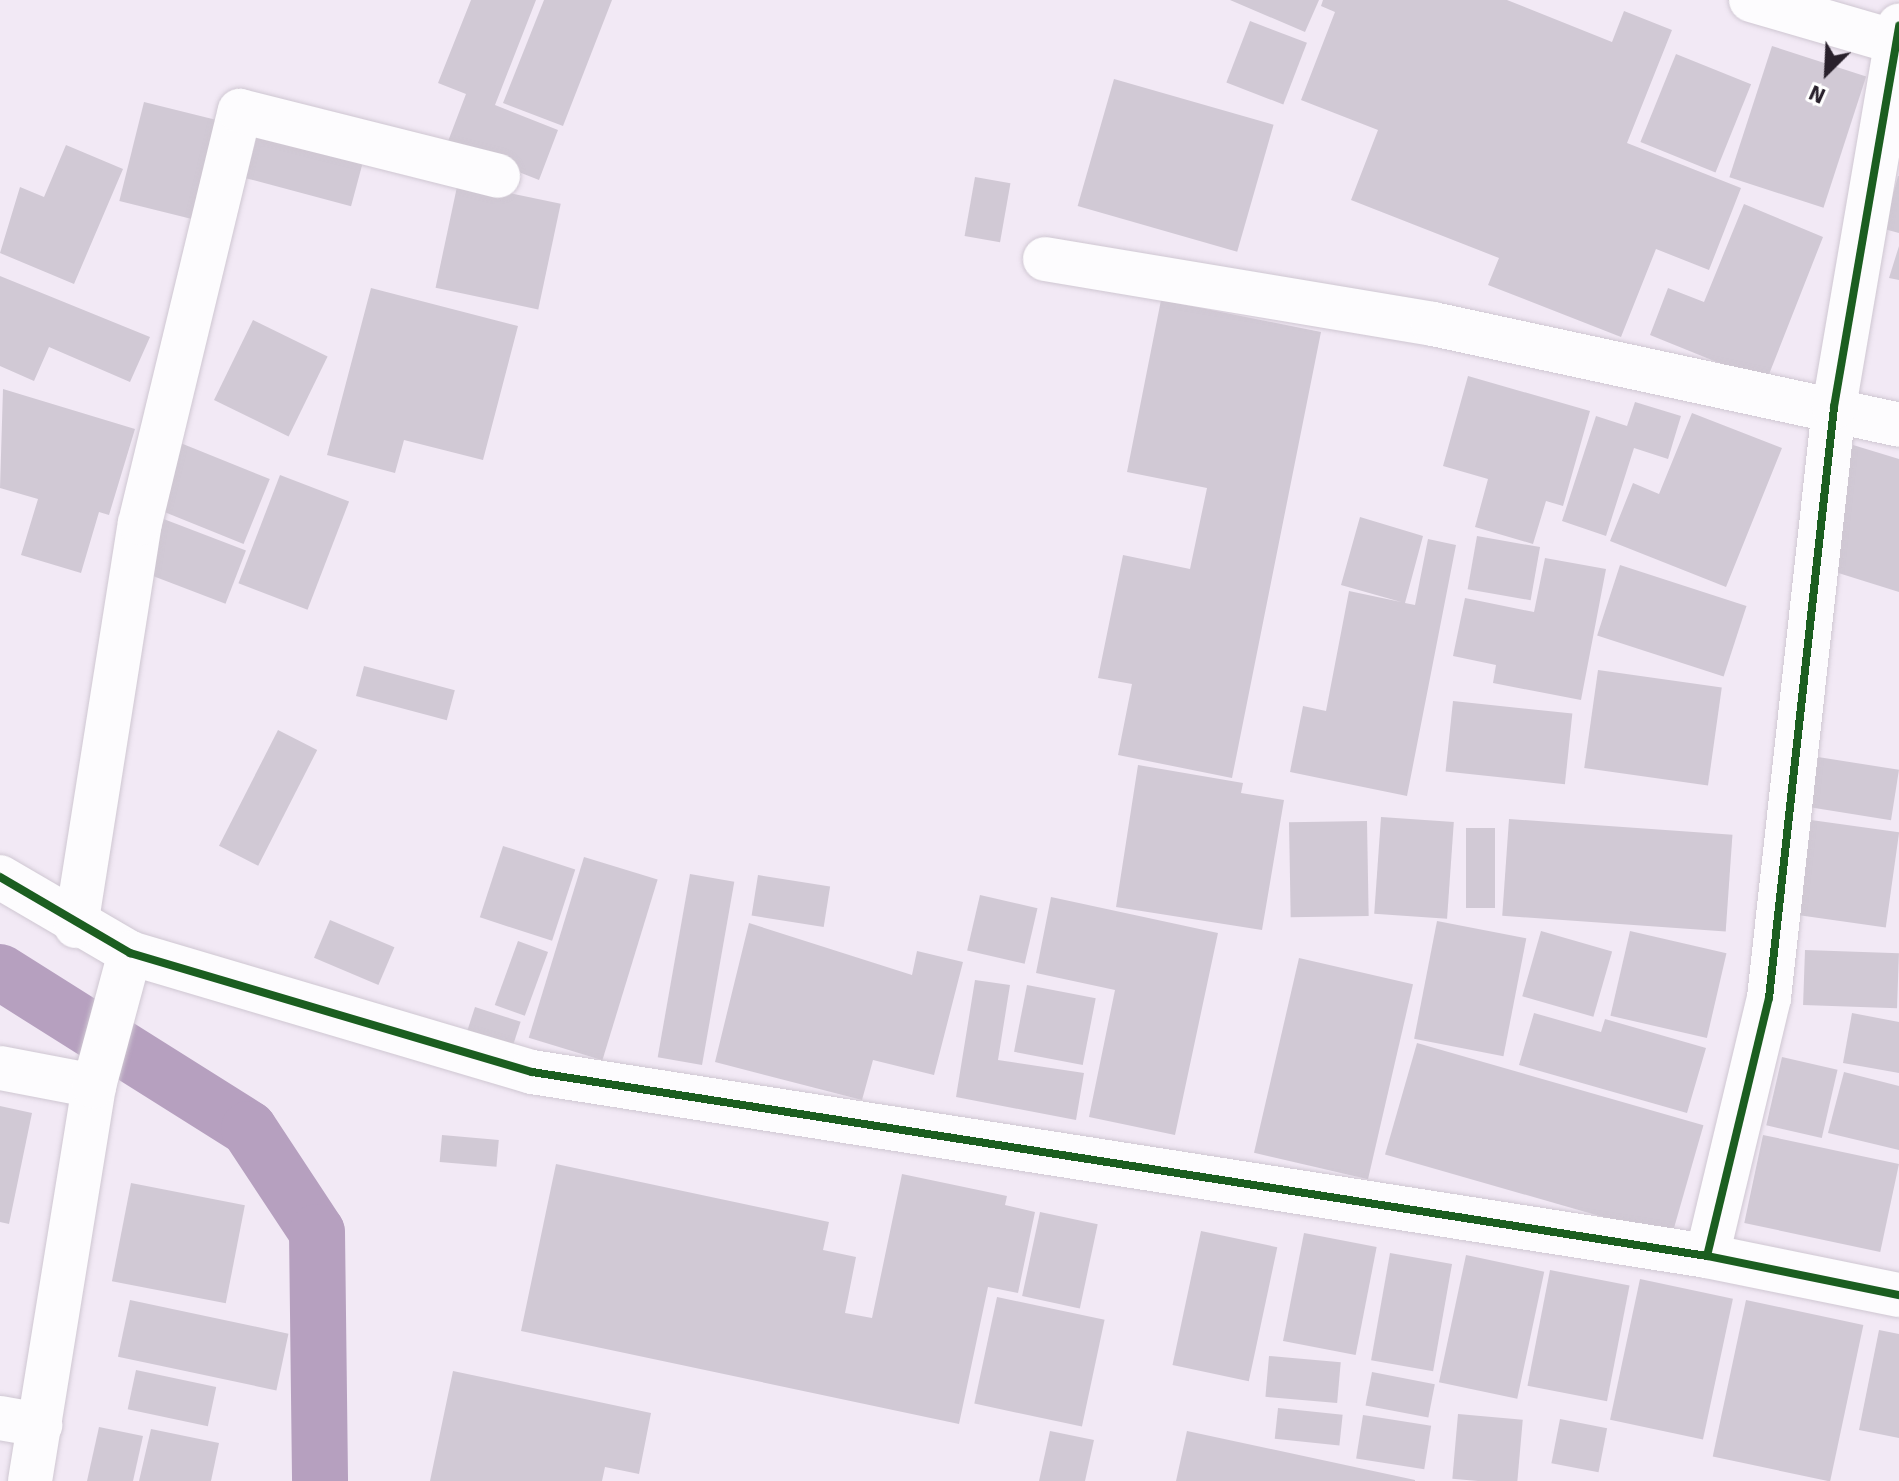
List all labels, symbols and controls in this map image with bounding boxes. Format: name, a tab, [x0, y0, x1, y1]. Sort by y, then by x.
north arrow	[1787, 32, 1867, 112]
text: N	[1805, 79, 1830, 110]

